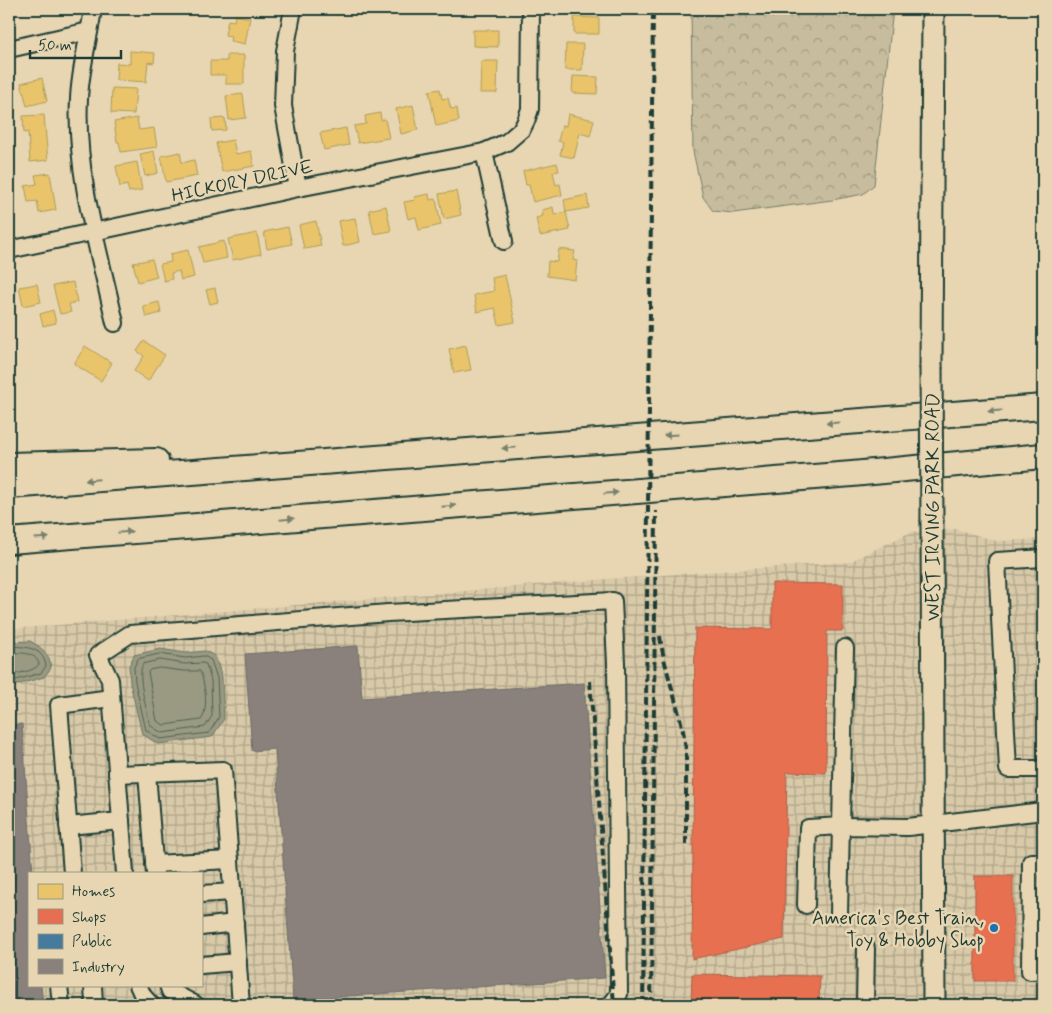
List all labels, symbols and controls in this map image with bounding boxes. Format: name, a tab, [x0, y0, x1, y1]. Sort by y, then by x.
scale bar	[30, 28, 121, 60]
text: 50 m	[38, 36, 72, 56]
street label: HICKORY DRIVE	[169, 154, 315, 209]
street label: WEST IRVING PARK ROAD	[921, 393, 946, 621]
one-way arrow	[986, 407, 1002, 415]
one-way arrow	[824, 420, 840, 428]
one-way arrow	[662, 432, 678, 440]
one-way arrow	[500, 444, 516, 452]
one-way arrow	[83, 476, 99, 484]
one-way arrow	[603, 489, 619, 497]
one-way arrow	[441, 502, 457, 510]
one-way arrow	[279, 515, 295, 523]
one-way arrow	[117, 528, 133, 536]
one-way arrow	[35, 534, 51, 542]
legend	[28, 872, 202, 986]
text: Homes	[72, 882, 115, 902]
place label: America's Best Train, Toy & Hobby Shop	[812, 906, 984, 954]
text: Shops	[72, 908, 107, 928]
marker: America's Best Train, Toy & Hobby Shop	[988, 922, 1000, 934]
text: Public	[72, 932, 112, 952]
text: Industry	[72, 958, 125, 978]

